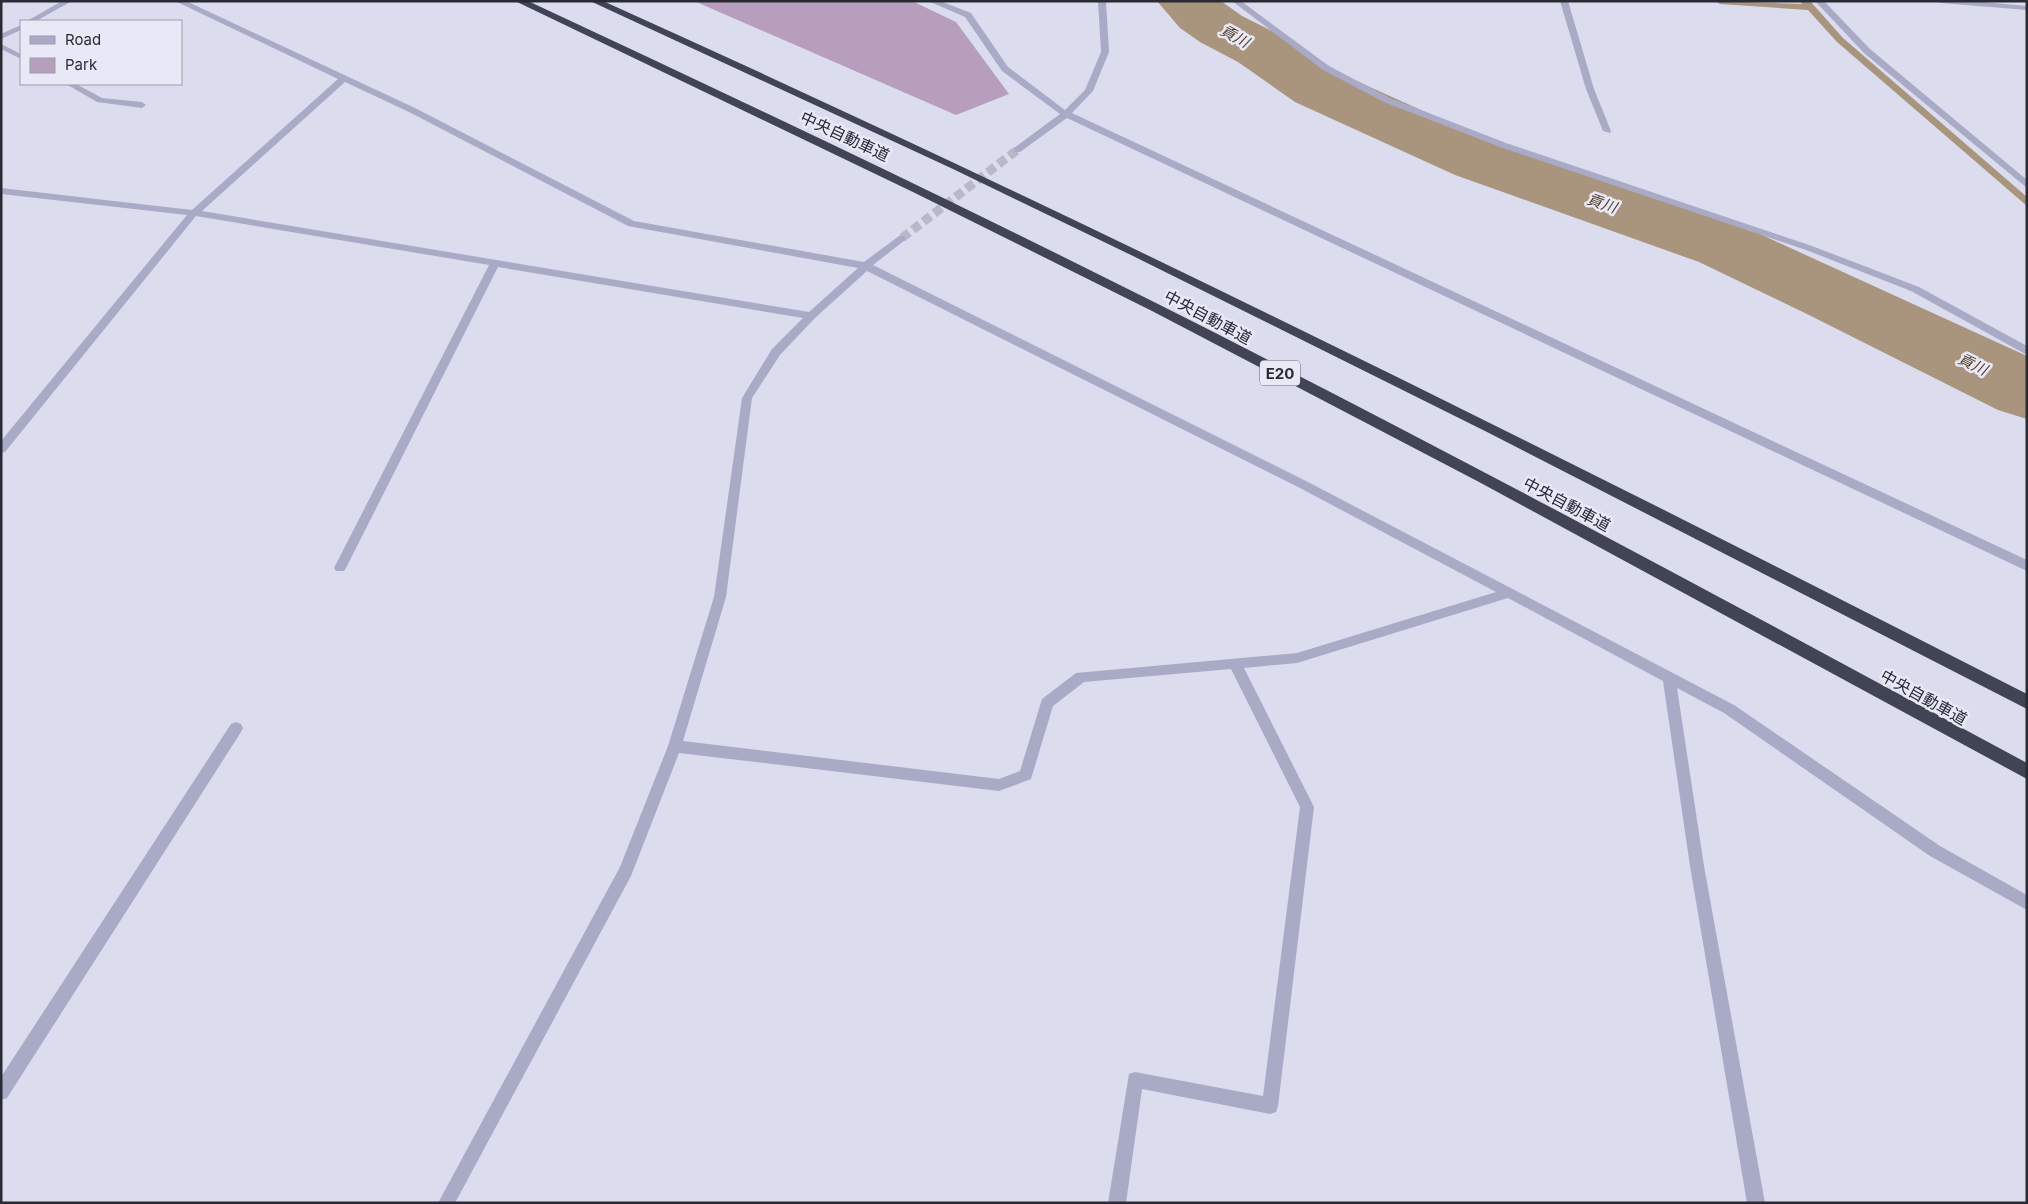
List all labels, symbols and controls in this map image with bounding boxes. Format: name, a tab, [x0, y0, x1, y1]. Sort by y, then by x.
legend	[20, 20, 182, 85]
water label: 貢川	[1217, 20, 1254, 53]
text: Road	[65, 30, 101, 49]
text: Park	[65, 55, 98, 74]
street label: 中央自動車道	[797, 107, 893, 165]
water label: 貢川	[1585, 189, 1621, 218]
street label: 中央自動車道	[1161, 286, 1255, 348]
water label: 貢川	[1955, 349, 1992, 380]
road number: E20	[1260, 360, 1300, 386]
street label: 中央自動車道	[1520, 473, 1614, 535]
street label: 中央自動車道	[1877, 665, 1971, 729]

